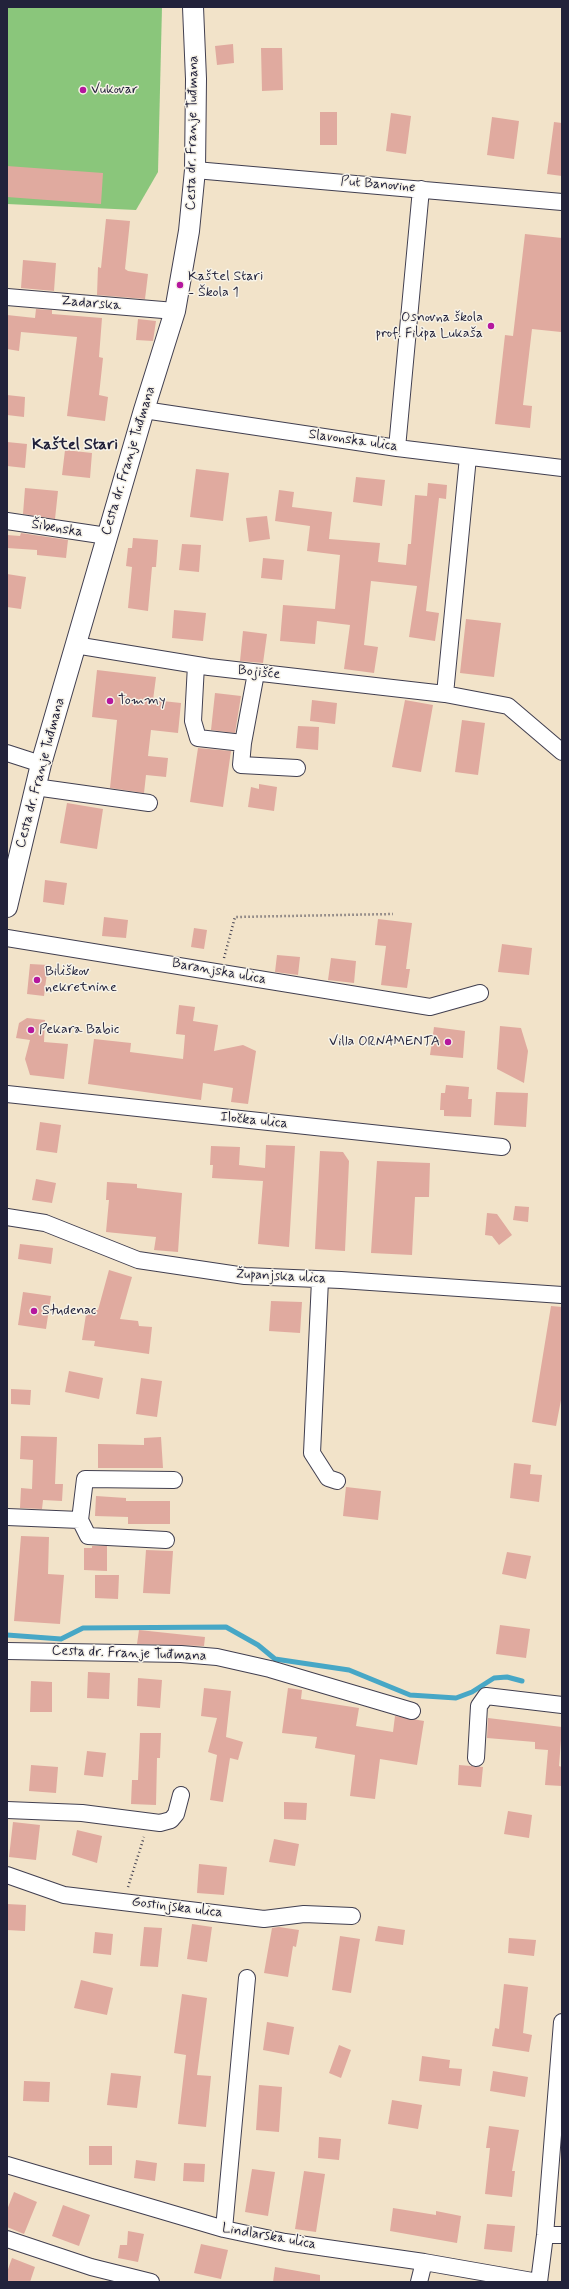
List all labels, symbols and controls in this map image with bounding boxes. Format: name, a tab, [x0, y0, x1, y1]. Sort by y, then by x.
street label: Cesta dr. Franje Tuđmana	[183, 55, 203, 211]
place label: Vukovar	[91, 82, 138, 98]
marker: Vukovar	[78, 85, 88, 95]
street label: Put Banovine	[340, 173, 416, 197]
place label: Kaštel Stari - Škola 1	[188, 269, 263, 302]
marker: Kaštel Stari - Škola 1	[175, 280, 185, 290]
street label: Zadarska	[60, 293, 122, 315]
place label: Osnovna škola prof. Filipa Lukaša	[375, 310, 483, 342]
marker: Osnovna škola prof. Filipa Lukaša	[486, 321, 496, 331]
street label: Cesta dr. Franje Tuđmana	[98, 384, 160, 538]
street label: Slavonska ulica	[307, 426, 399, 456]
district label: Kaštel Stari	[32, 436, 118, 456]
street label: Šibenska	[30, 517, 84, 541]
street label: Bojišće	[237, 662, 281, 684]
place label: Tommy	[118, 693, 166, 709]
street label: Cesta dr. Franje Tuđmana	[13, 696, 69, 850]
marker: Tommy	[105, 696, 115, 706]
street label: Baranjska ulica	[171, 955, 267, 989]
place label: Biliškov nekretnine	[45, 964, 117, 996]
marker: Biliškov nekretnine	[32, 975, 42, 985]
place label: Pekara Babic	[39, 1022, 119, 1038]
marker: Pekara Babic	[26, 1025, 36, 1035]
place label: Villa ORNAMENTA	[329, 1034, 440, 1050]
marker: Villa ORNAMENTA	[443, 1037, 453, 1047]
street label: Iločka ulica	[219, 1109, 289, 1133]
street label: Županjska ulica	[235, 1266, 327, 1288]
place label: Studenac	[42, 1303, 96, 1319]
marker: Studenac	[29, 1306, 39, 1316]
street label: Cesta dr. Franje Tuđmana	[51, 1643, 207, 1665]
street label: Gostinjska ulica	[130, 1894, 224, 1922]
street label: Lindlarska ulica	[221, 2220, 317, 2254]

